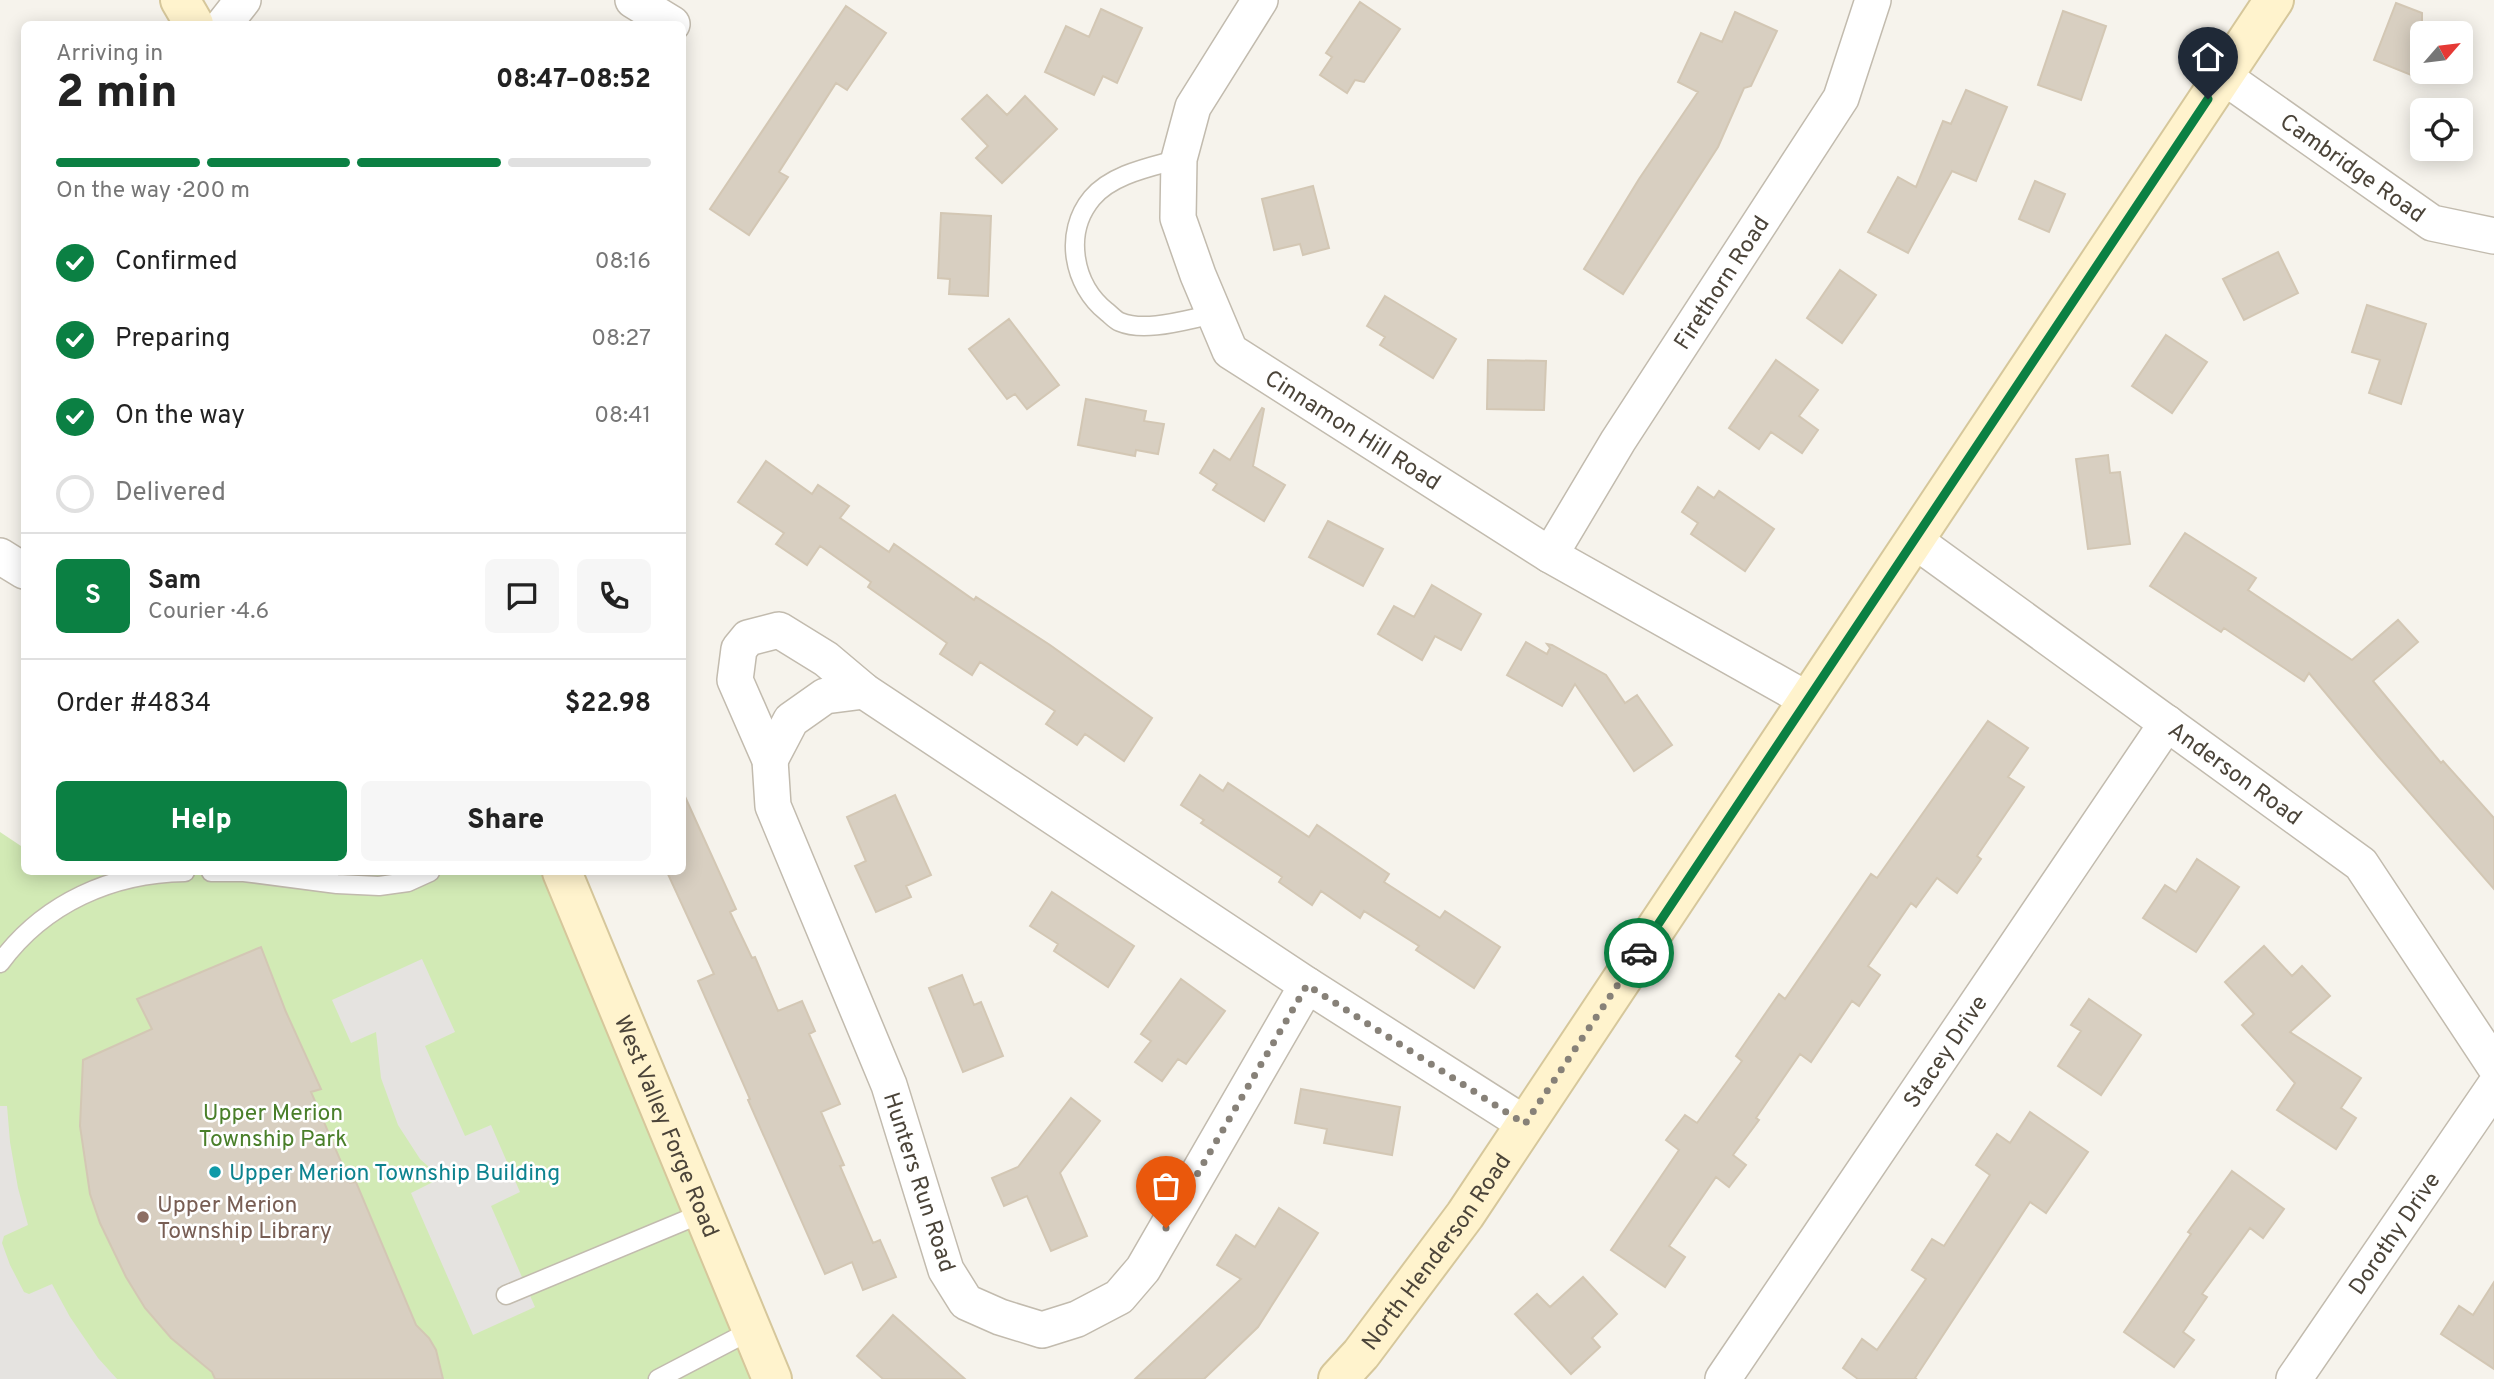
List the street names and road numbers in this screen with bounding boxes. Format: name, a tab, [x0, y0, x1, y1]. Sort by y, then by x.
street label: Cambridge Road	[2273, 108, 2430, 231]
street label: Firethorn Road	[1669, 211, 1777, 356]
street label: Cinnamon Hill Road	[1258, 365, 1445, 498]
street label: Anderson Road	[2161, 717, 2306, 833]
street label: Stacey Drive	[1899, 990, 1996, 1114]
street label: West Valley Forge Road	[606, 1012, 724, 1243]
street label: Hunters Run Road	[875, 1089, 960, 1276]
street label: North Henderson Road	[1357, 1149, 1519, 1357]
street label: Dorothy Drive	[2344, 1167, 2448, 1301]

